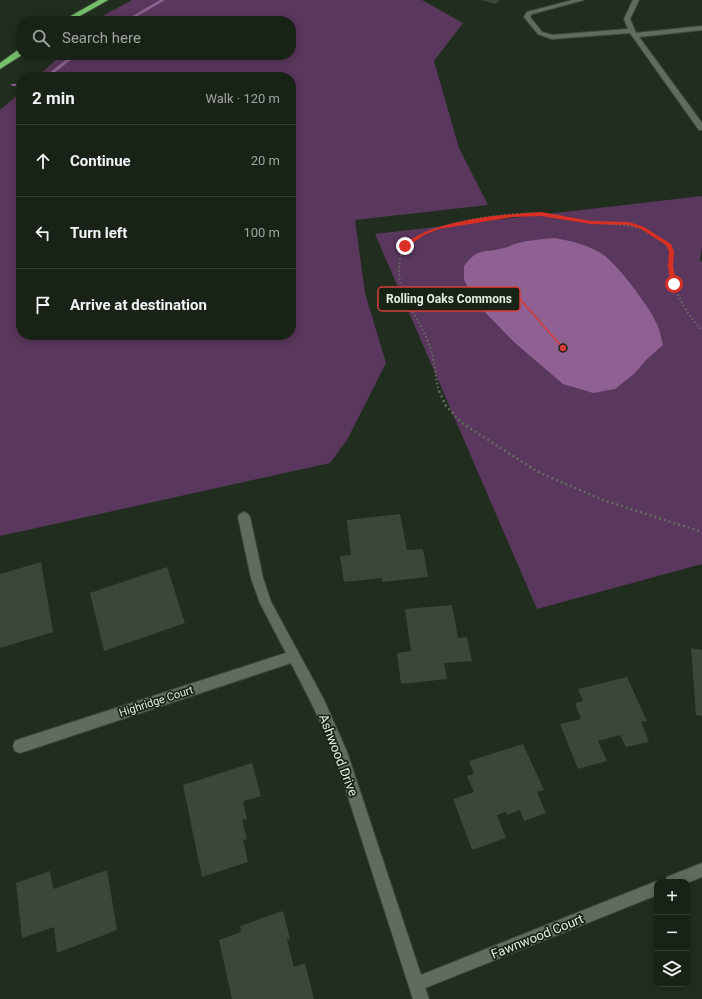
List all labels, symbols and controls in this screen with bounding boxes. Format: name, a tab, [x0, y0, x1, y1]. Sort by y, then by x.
search box	[16, 16, 296, 60]
icon: search	[30, 27, 52, 49]
text: Search here	[62, 29, 141, 47]
text: 2 min	[32, 88, 75, 108]
text: Walk · 120 m	[205, 91, 280, 106]
icon: ahead	[32, 150, 54, 172]
text: Continue	[70, 152, 131, 170]
text: 20 m	[251, 153, 280, 168]
icon: left	[32, 222, 54, 244]
text: Turn left	[70, 224, 127, 242]
text: 100 m	[243, 225, 280, 240]
route end	[396, 237, 414, 255]
route start	[665, 275, 683, 293]
callout: Rolling Oaks Commons	[378, 287, 520, 311]
text: Rolling Oaks Commons	[386, 292, 512, 306]
icon: arrive	[32, 294, 54, 316]
text: Arrive at destination	[70, 296, 207, 314]
street label: Highridge Court	[117, 683, 195, 720]
street label: Ashwood Drive	[316, 712, 361, 798]
map controls	[654, 879, 690, 987]
button: +	[654, 879, 690, 915]
street label: Fawnwood Court	[489, 911, 586, 962]
button: −	[654, 915, 690, 951]
button: layers	[654, 951, 690, 987]

